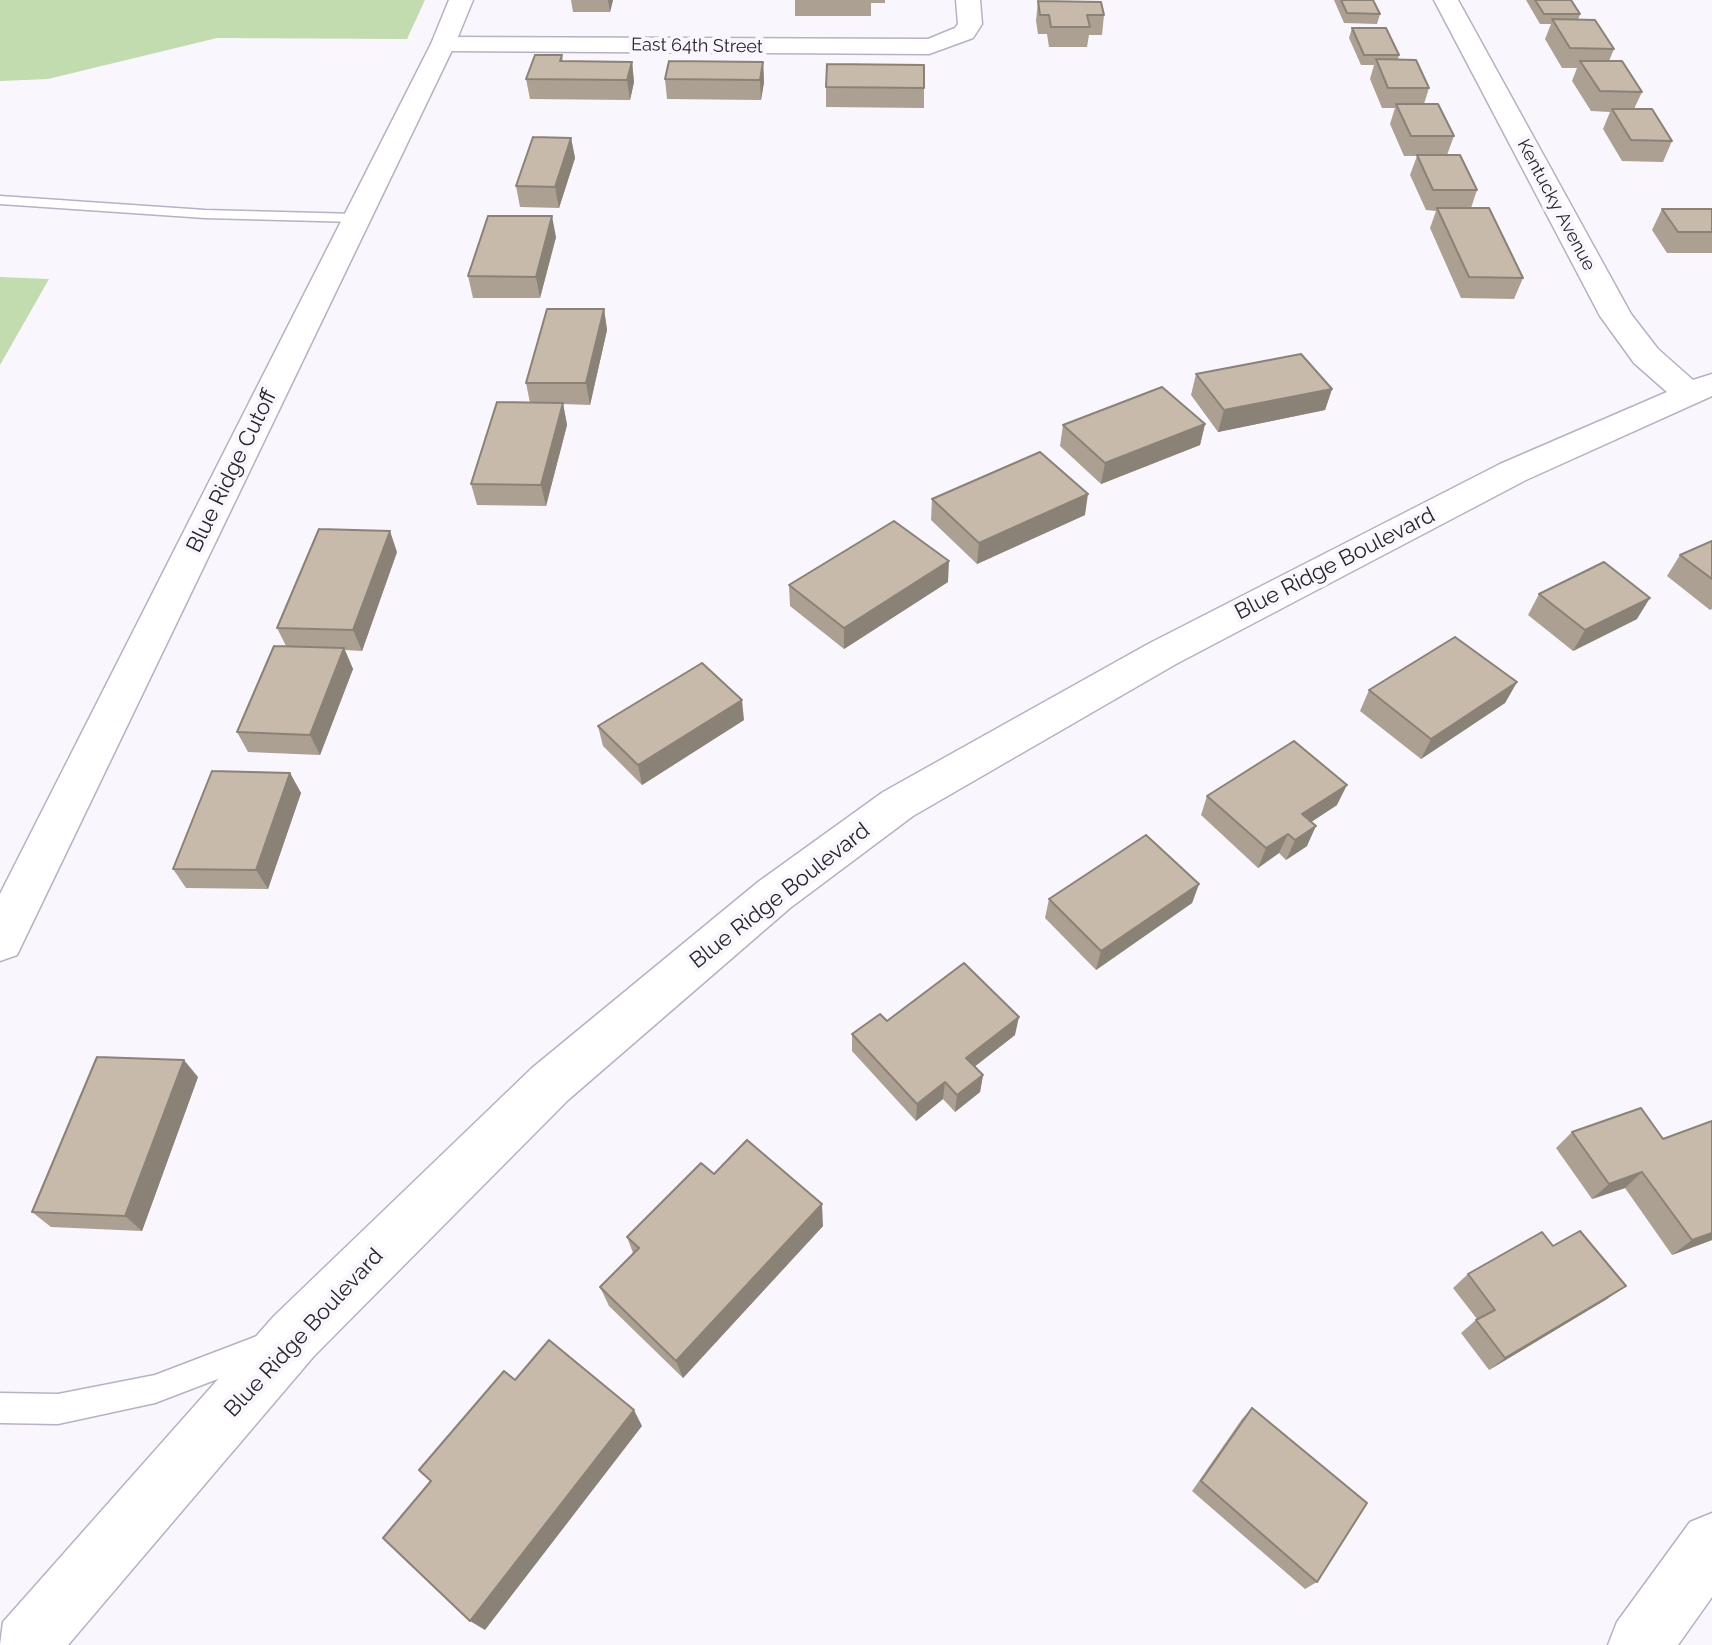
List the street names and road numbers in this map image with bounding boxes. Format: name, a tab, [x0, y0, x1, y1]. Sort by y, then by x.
street label: East 64th Street	[631, 34, 763, 58]
street label: Kentucky Avenue	[1512, 136, 1600, 274]
street label: Blue Ridge Cutoff	[181, 385, 283, 557]
street label: Blue Ridge Boulevard	[1231, 502, 1439, 626]
street label: Blue Ridge Boulevard	[685, 818, 875, 974]
street label: Blue Ridge Boulevard	[219, 1243, 389, 1423]

